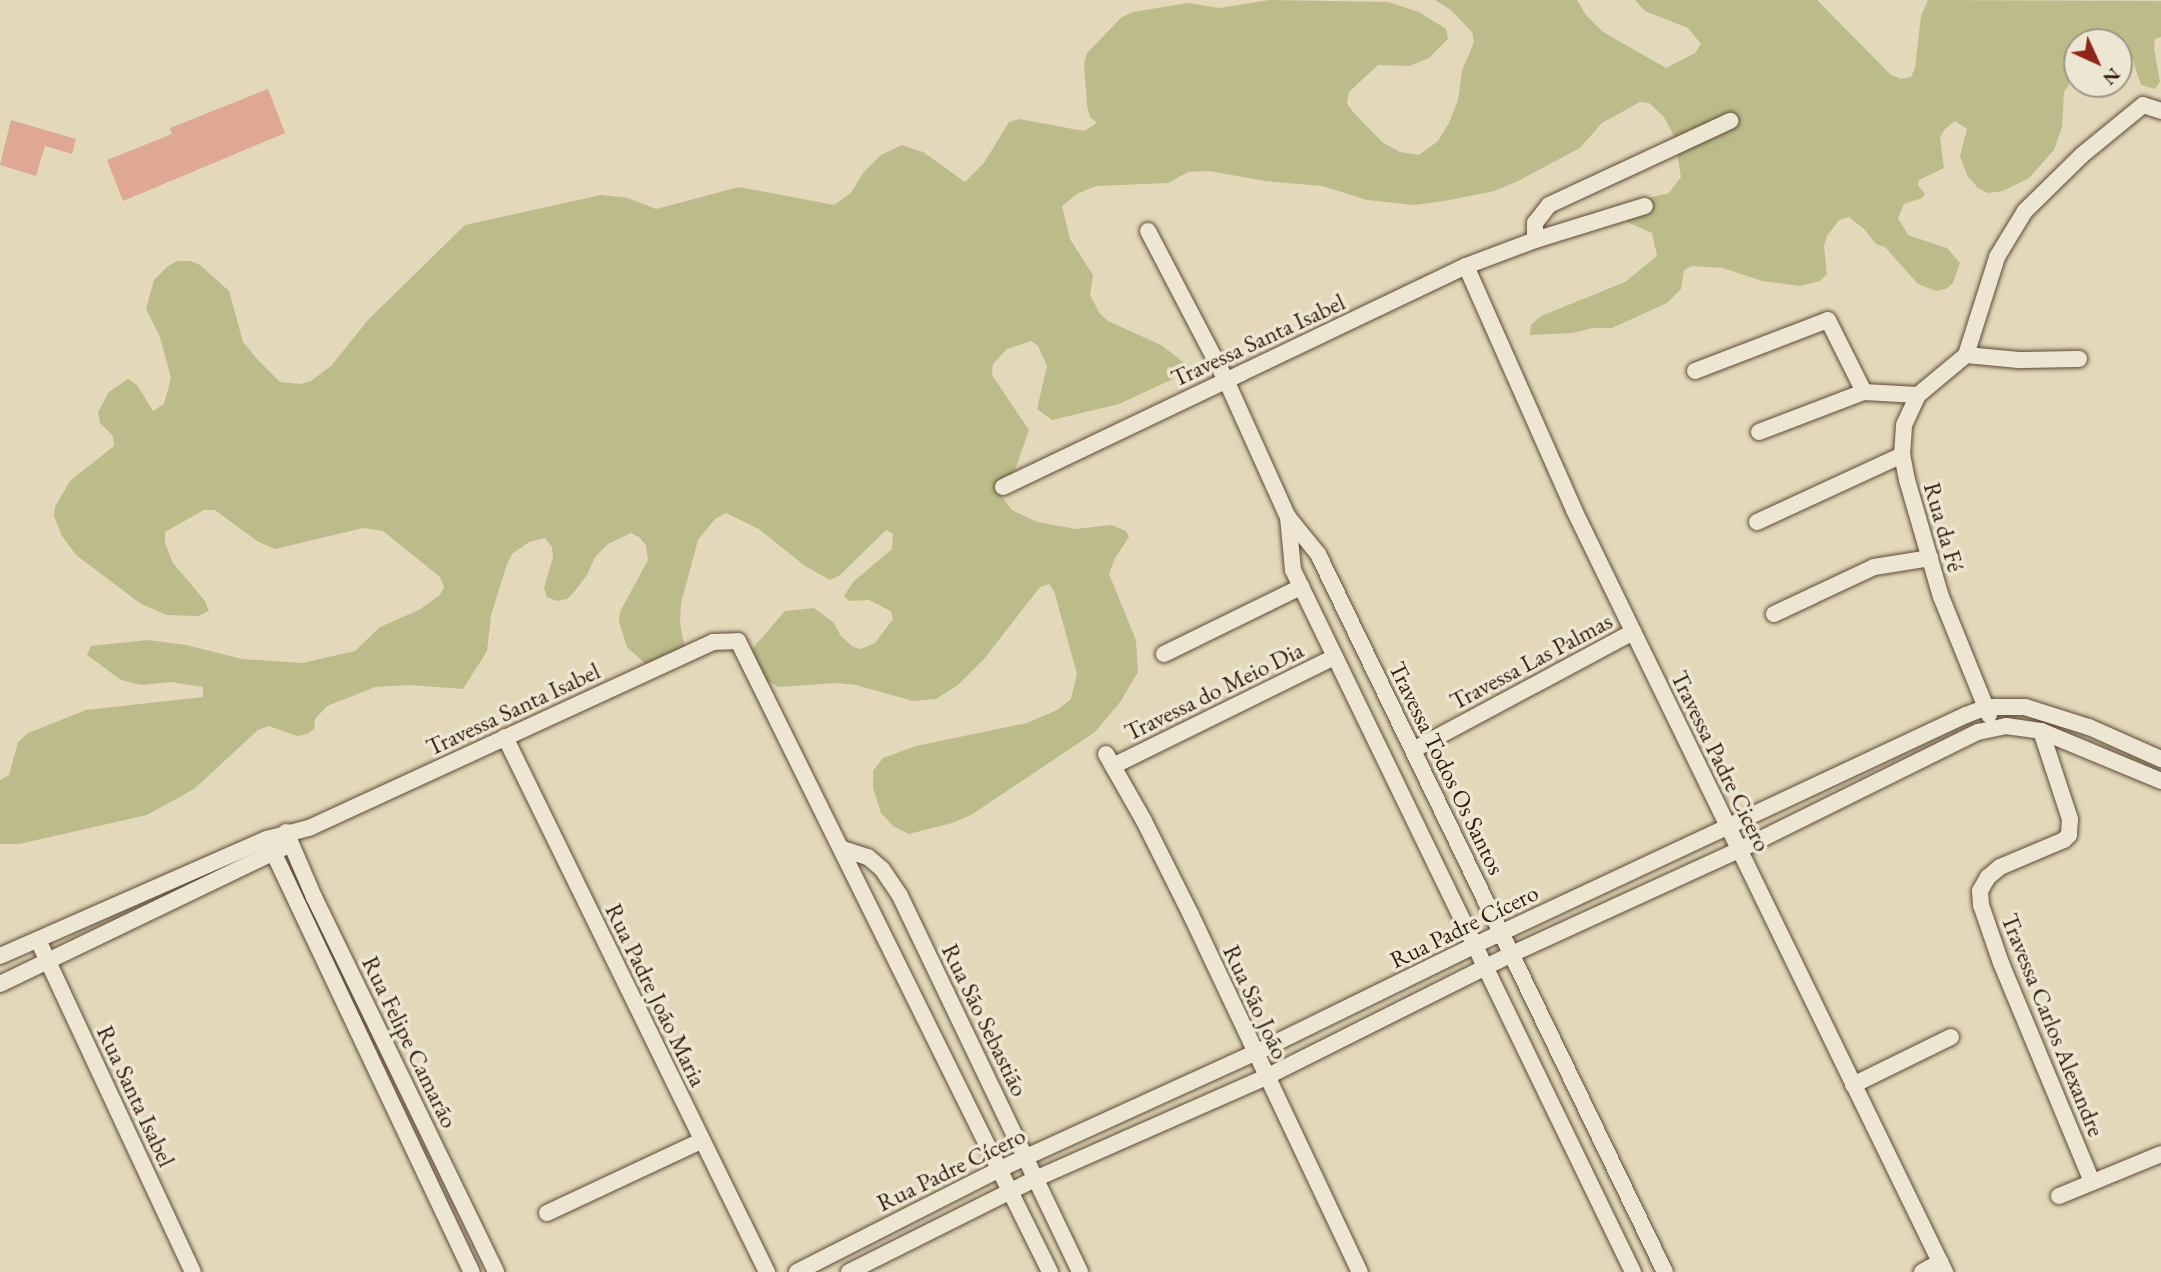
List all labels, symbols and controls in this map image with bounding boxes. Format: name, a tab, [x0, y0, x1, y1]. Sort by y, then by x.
north arrow	[2063, 28, 2133, 98]
text: N	[2098, 63, 2126, 91]
street label: Travessa Santa Isabel	[1167, 287, 1349, 393]
street label: Rua da Fé	[1918, 479, 1970, 575]
street label: Travessa Las Palmas	[1445, 606, 1617, 716]
street label: Travessa do Meio Dia	[1120, 635, 1308, 747]
street label: Travessa Santa Isabel	[422, 656, 604, 762]
street label: Travessa Todos Os Santos	[1383, 657, 1511, 879]
street label: Travessa Padre Cicero	[1665, 666, 1777, 856]
street label: Rua Padre Cícero	[1385, 878, 1543, 974]
street label: Rua Padre João Maria	[599, 899, 713, 1091]
street label: Travessa Carlos Alexandre	[1995, 909, 2111, 1141]
street label: Rua São Sebastião	[936, 939, 1034, 1101]
street label: Rua São João	[1217, 940, 1295, 1064]
street label: Rua Felipe Camarão	[356, 951, 464, 1133]
street label: Rua Santa Isabel	[91, 1021, 181, 1171]
street label: Rua Padre Cícero	[872, 1121, 1030, 1217]

